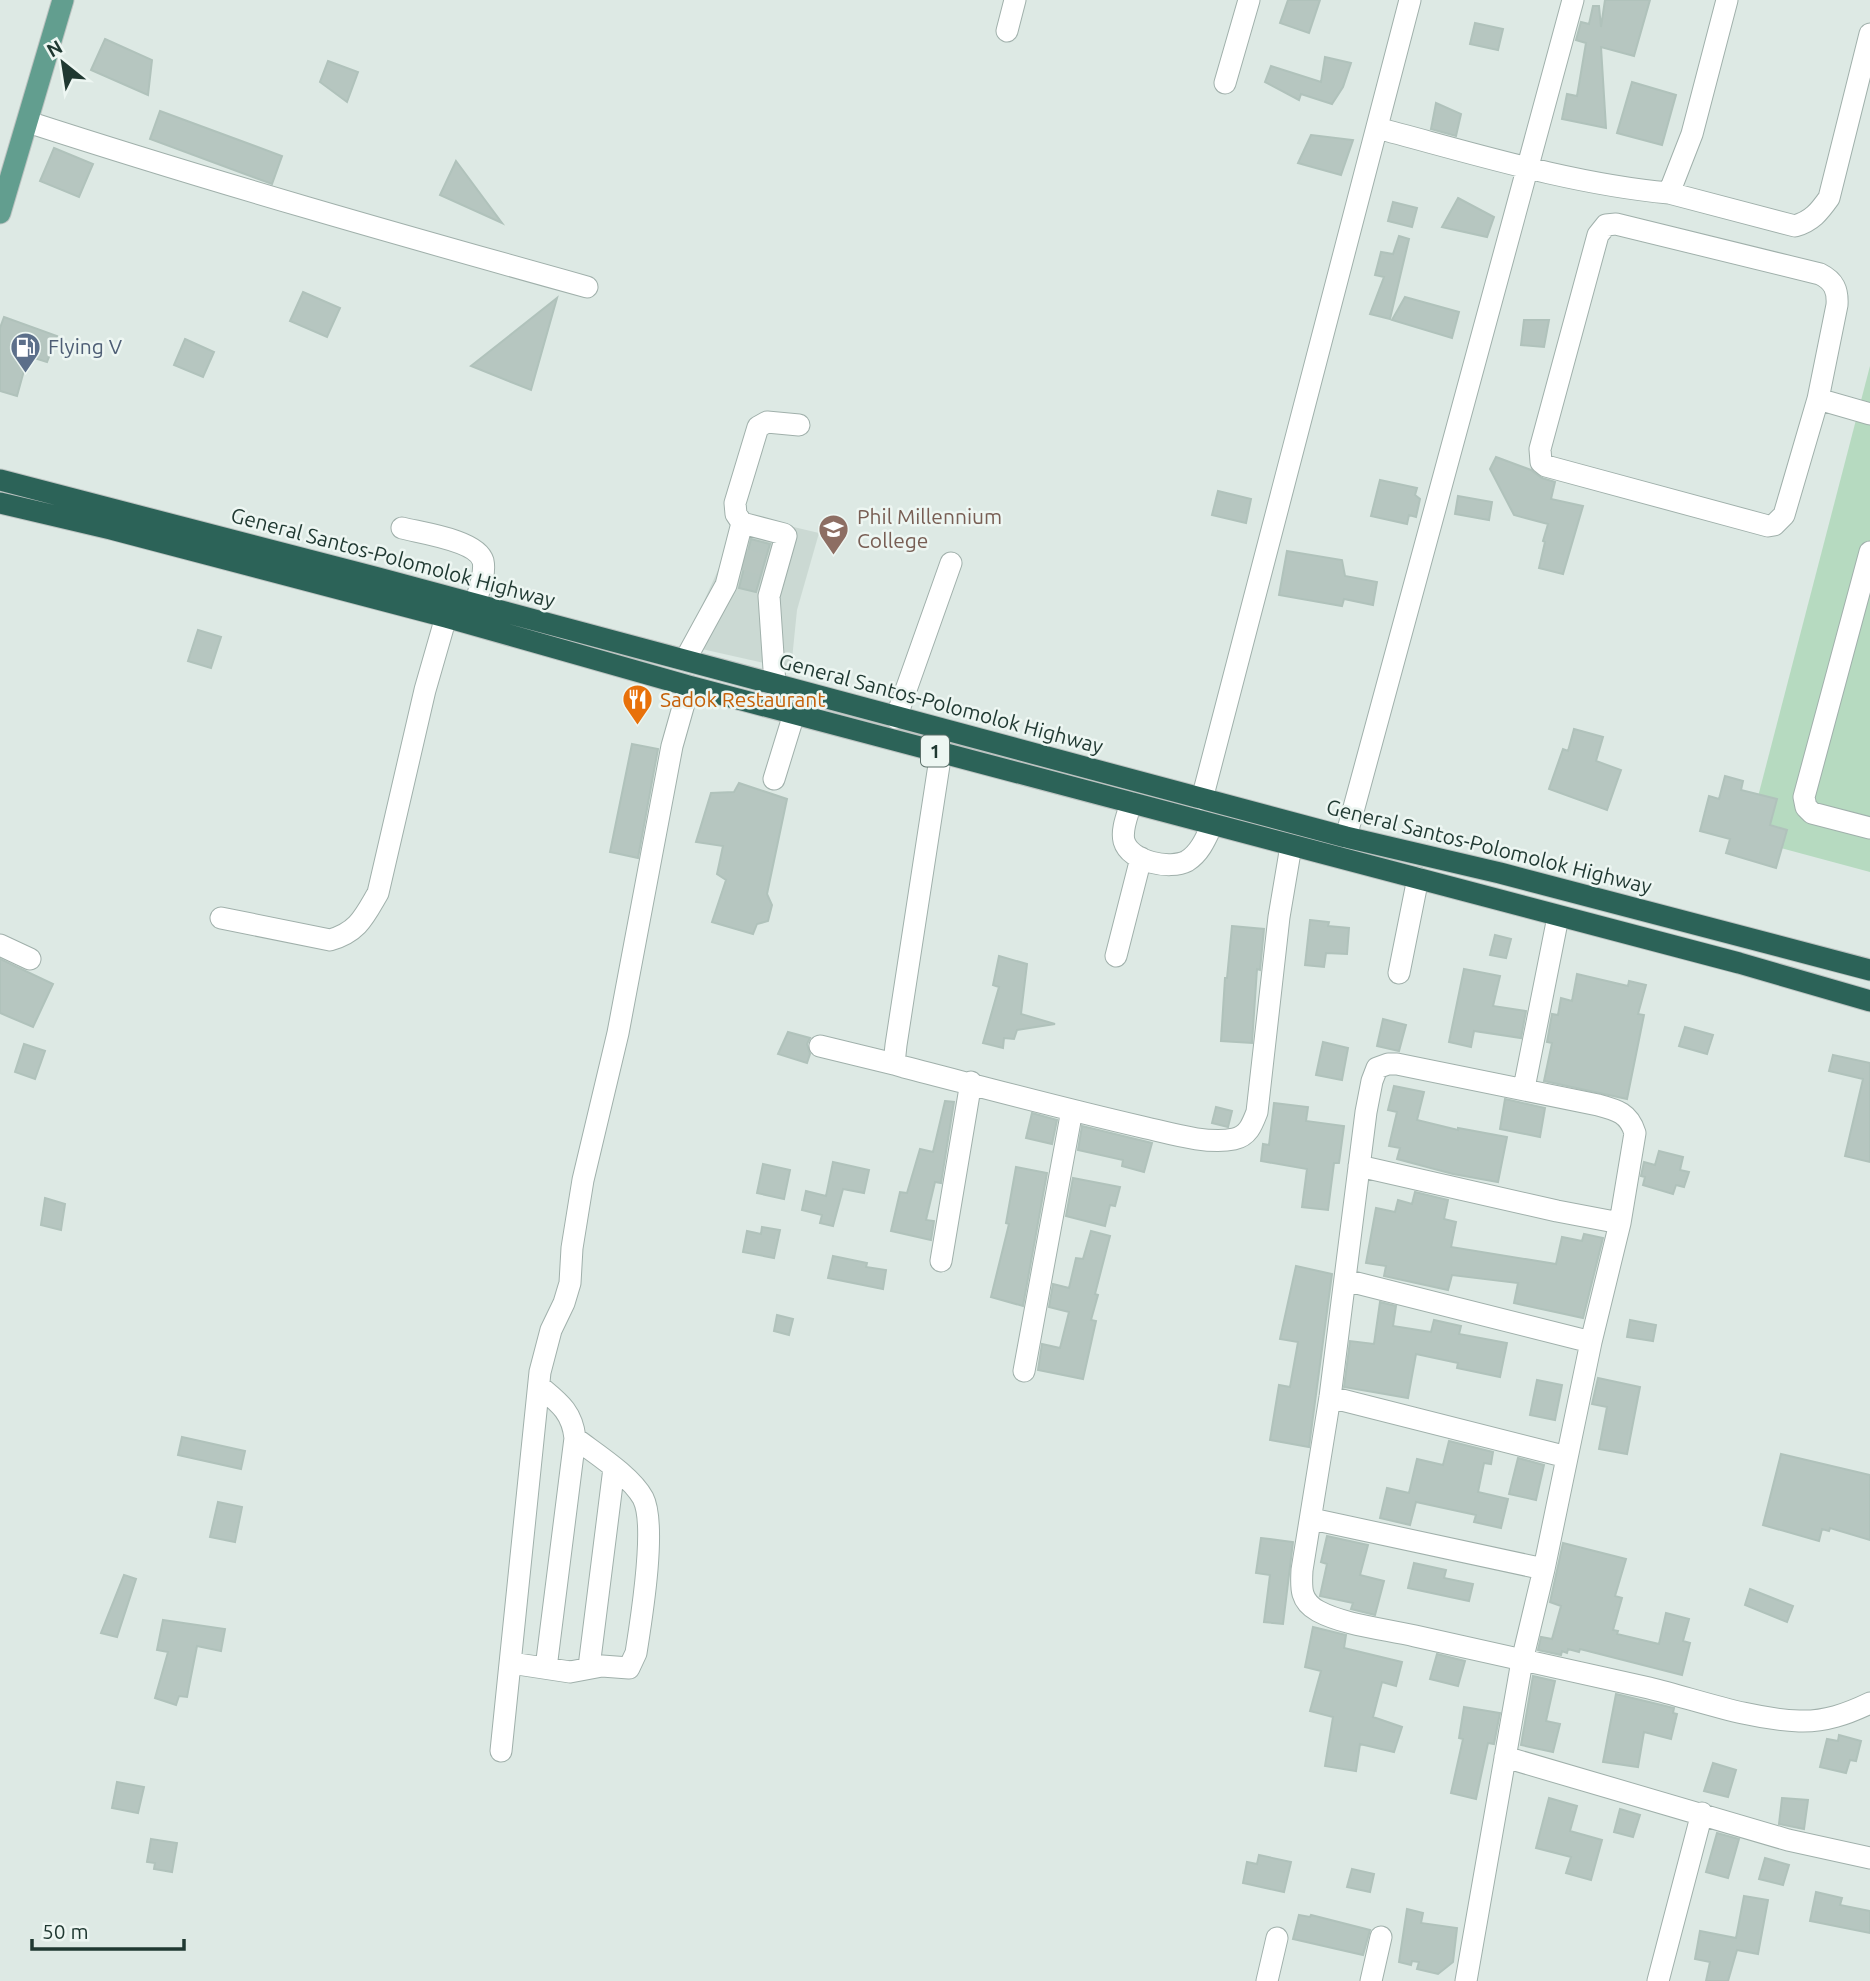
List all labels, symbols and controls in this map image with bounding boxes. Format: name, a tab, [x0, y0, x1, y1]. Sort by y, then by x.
north arrow	[28, 28, 98, 98]
text: N	[43, 35, 66, 61]
fuel station icon: Flying V	[8, 330, 42, 374]
place label: Flying V	[48, 334, 123, 358]
street label: General Santos-Polomolok Highway	[229, 502, 558, 612]
place label: Phil Millennium College	[857, 504, 1002, 552]
school or university icon: Phil Millennium College	[817, 512, 851, 556]
street label: General Santos-Polomolok Highway	[777, 648, 1106, 758]
restaurant icon: Sadok Restaurant	[620, 683, 654, 727]
place label: Sadok Restaurant	[660, 687, 826, 711]
road number: 1	[921, 736, 949, 766]
street label: General Santos-Polomolok Highway	[1324, 794, 1654, 898]
scale bar	[32, 1908, 184, 1952]
text: 50 m	[42, 1919, 89, 1943]

